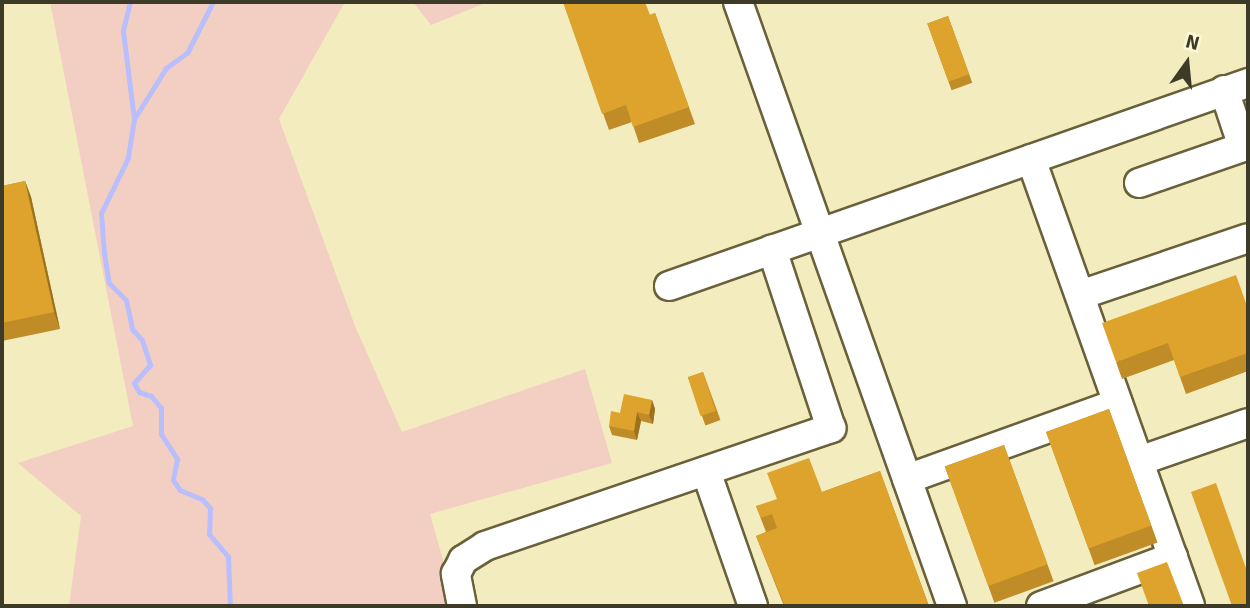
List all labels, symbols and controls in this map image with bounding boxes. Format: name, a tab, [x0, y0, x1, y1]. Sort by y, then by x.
north arrow	[1152, 28, 1222, 98]
text: N	[1183, 29, 1202, 56]

